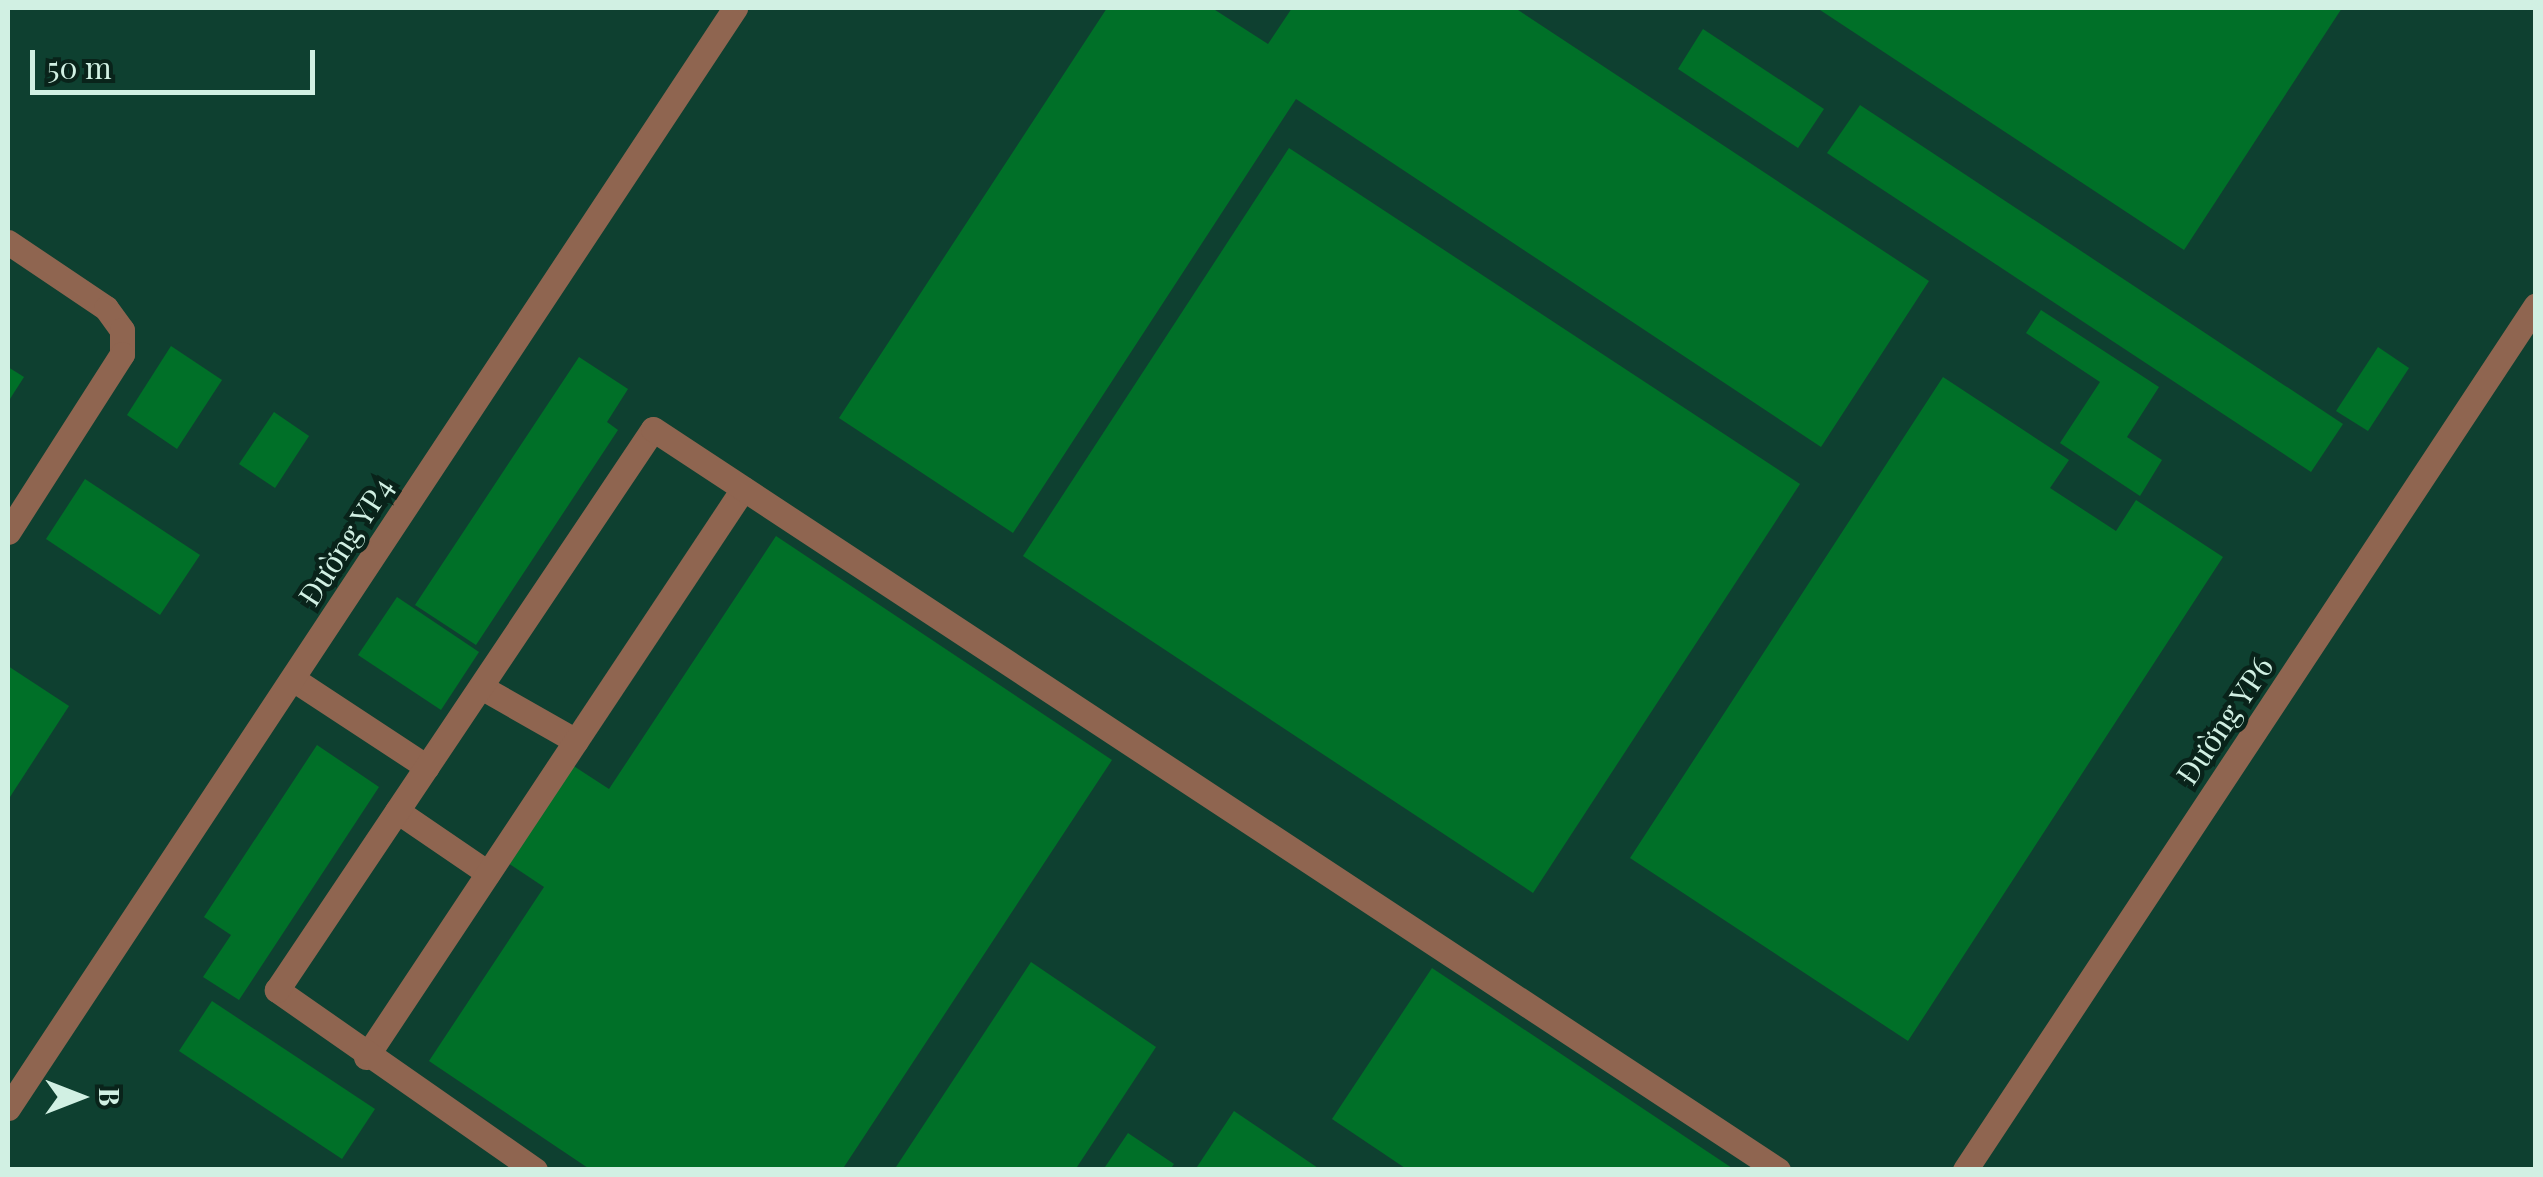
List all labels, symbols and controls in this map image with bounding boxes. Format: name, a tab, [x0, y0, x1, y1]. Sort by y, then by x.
scale bar	[35, 30, 320, 92]
text: 50 m	[47, 47, 112, 87]
street label: Đường YP4	[290, 470, 400, 612]
street label: Đường YP6	[2168, 649, 2280, 791]
north arrow	[30, 1047, 130, 1147]
text: B	[92, 1088, 129, 1106]

